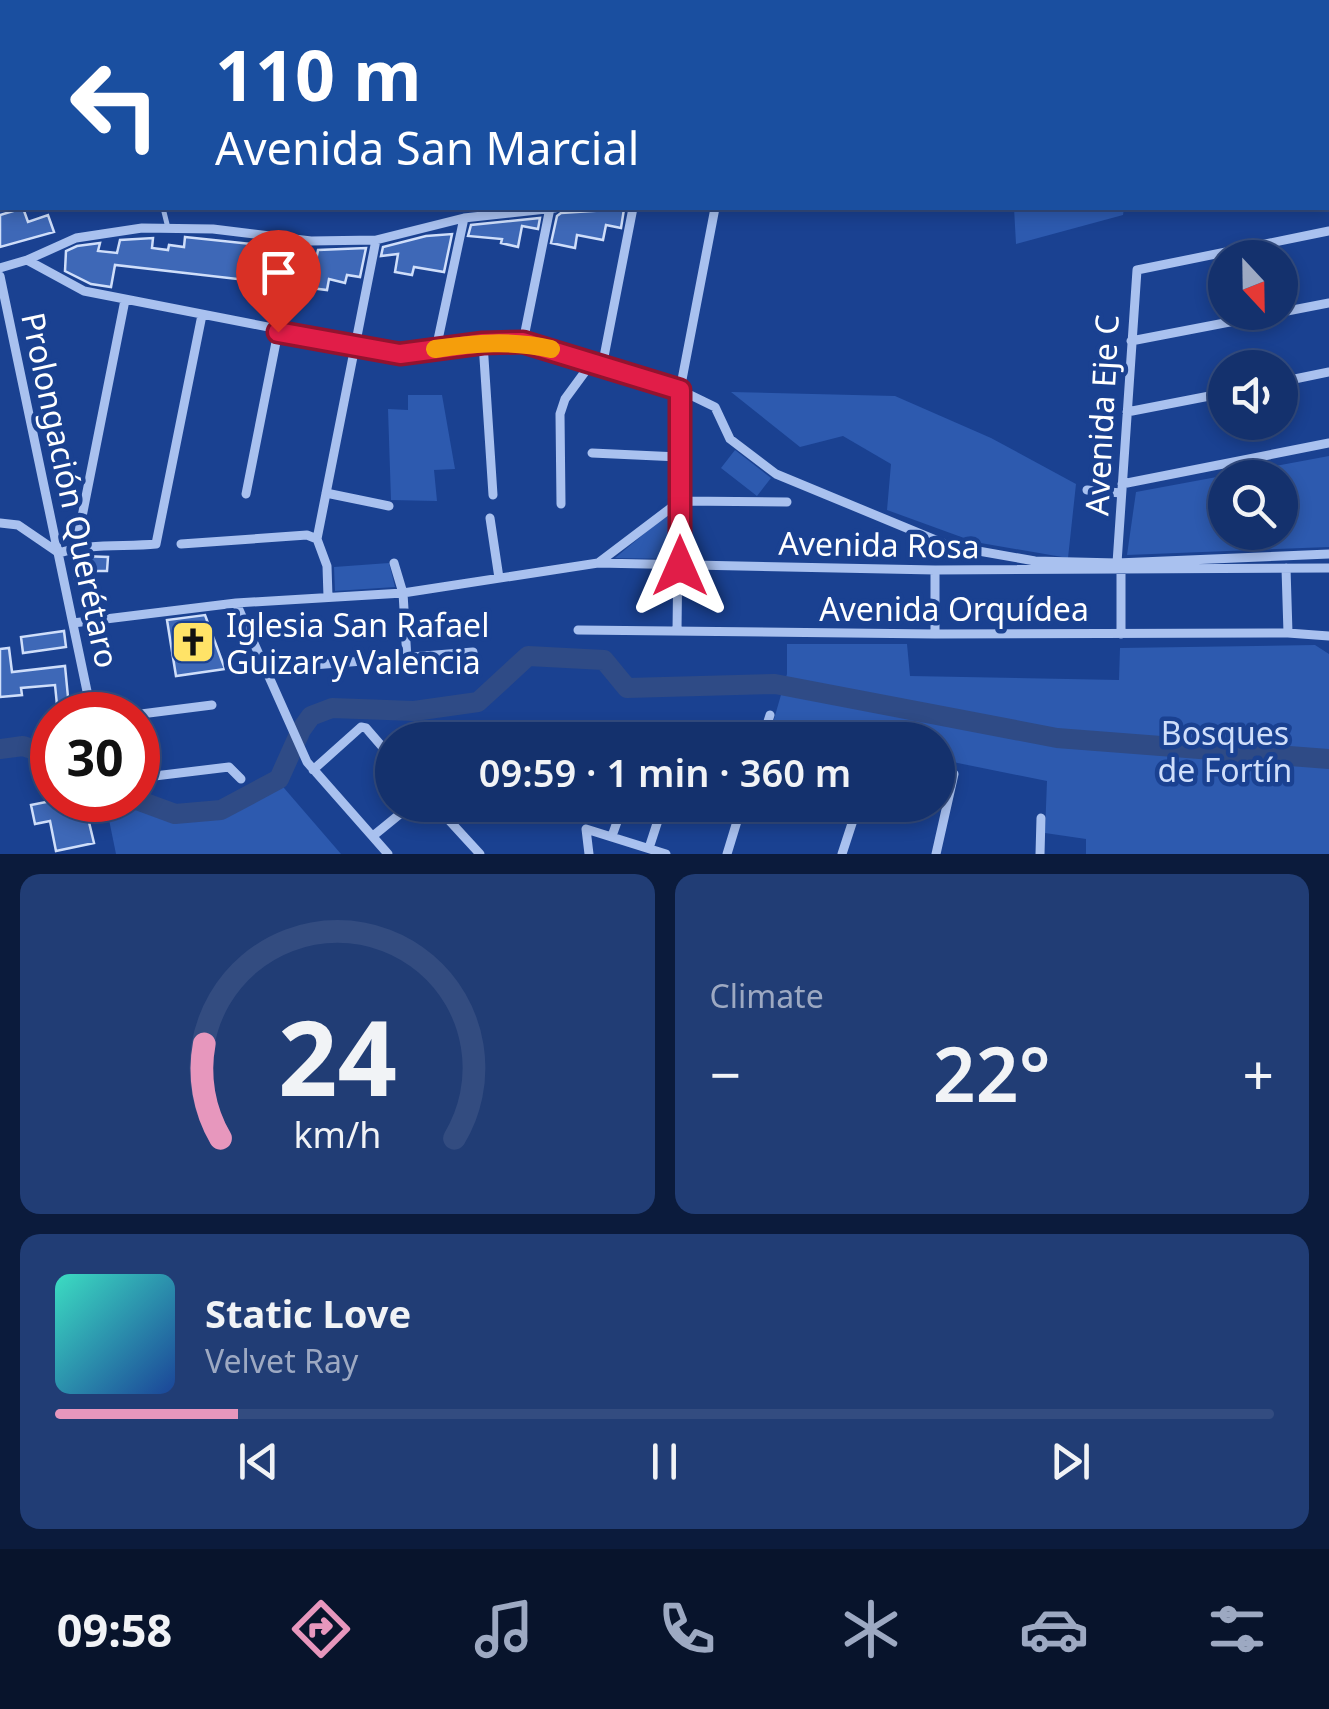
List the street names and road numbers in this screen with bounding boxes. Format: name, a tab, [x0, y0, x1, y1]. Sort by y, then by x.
street label: Prolongación Querétaro	[12, 308, 130, 672]
street label: Avenida Eje C	[1074, 313, 1128, 517]
street label: Avenida Rosa	[778, 521, 980, 567]
street label: Avenida Orquídea	[819, 587, 1089, 630]

